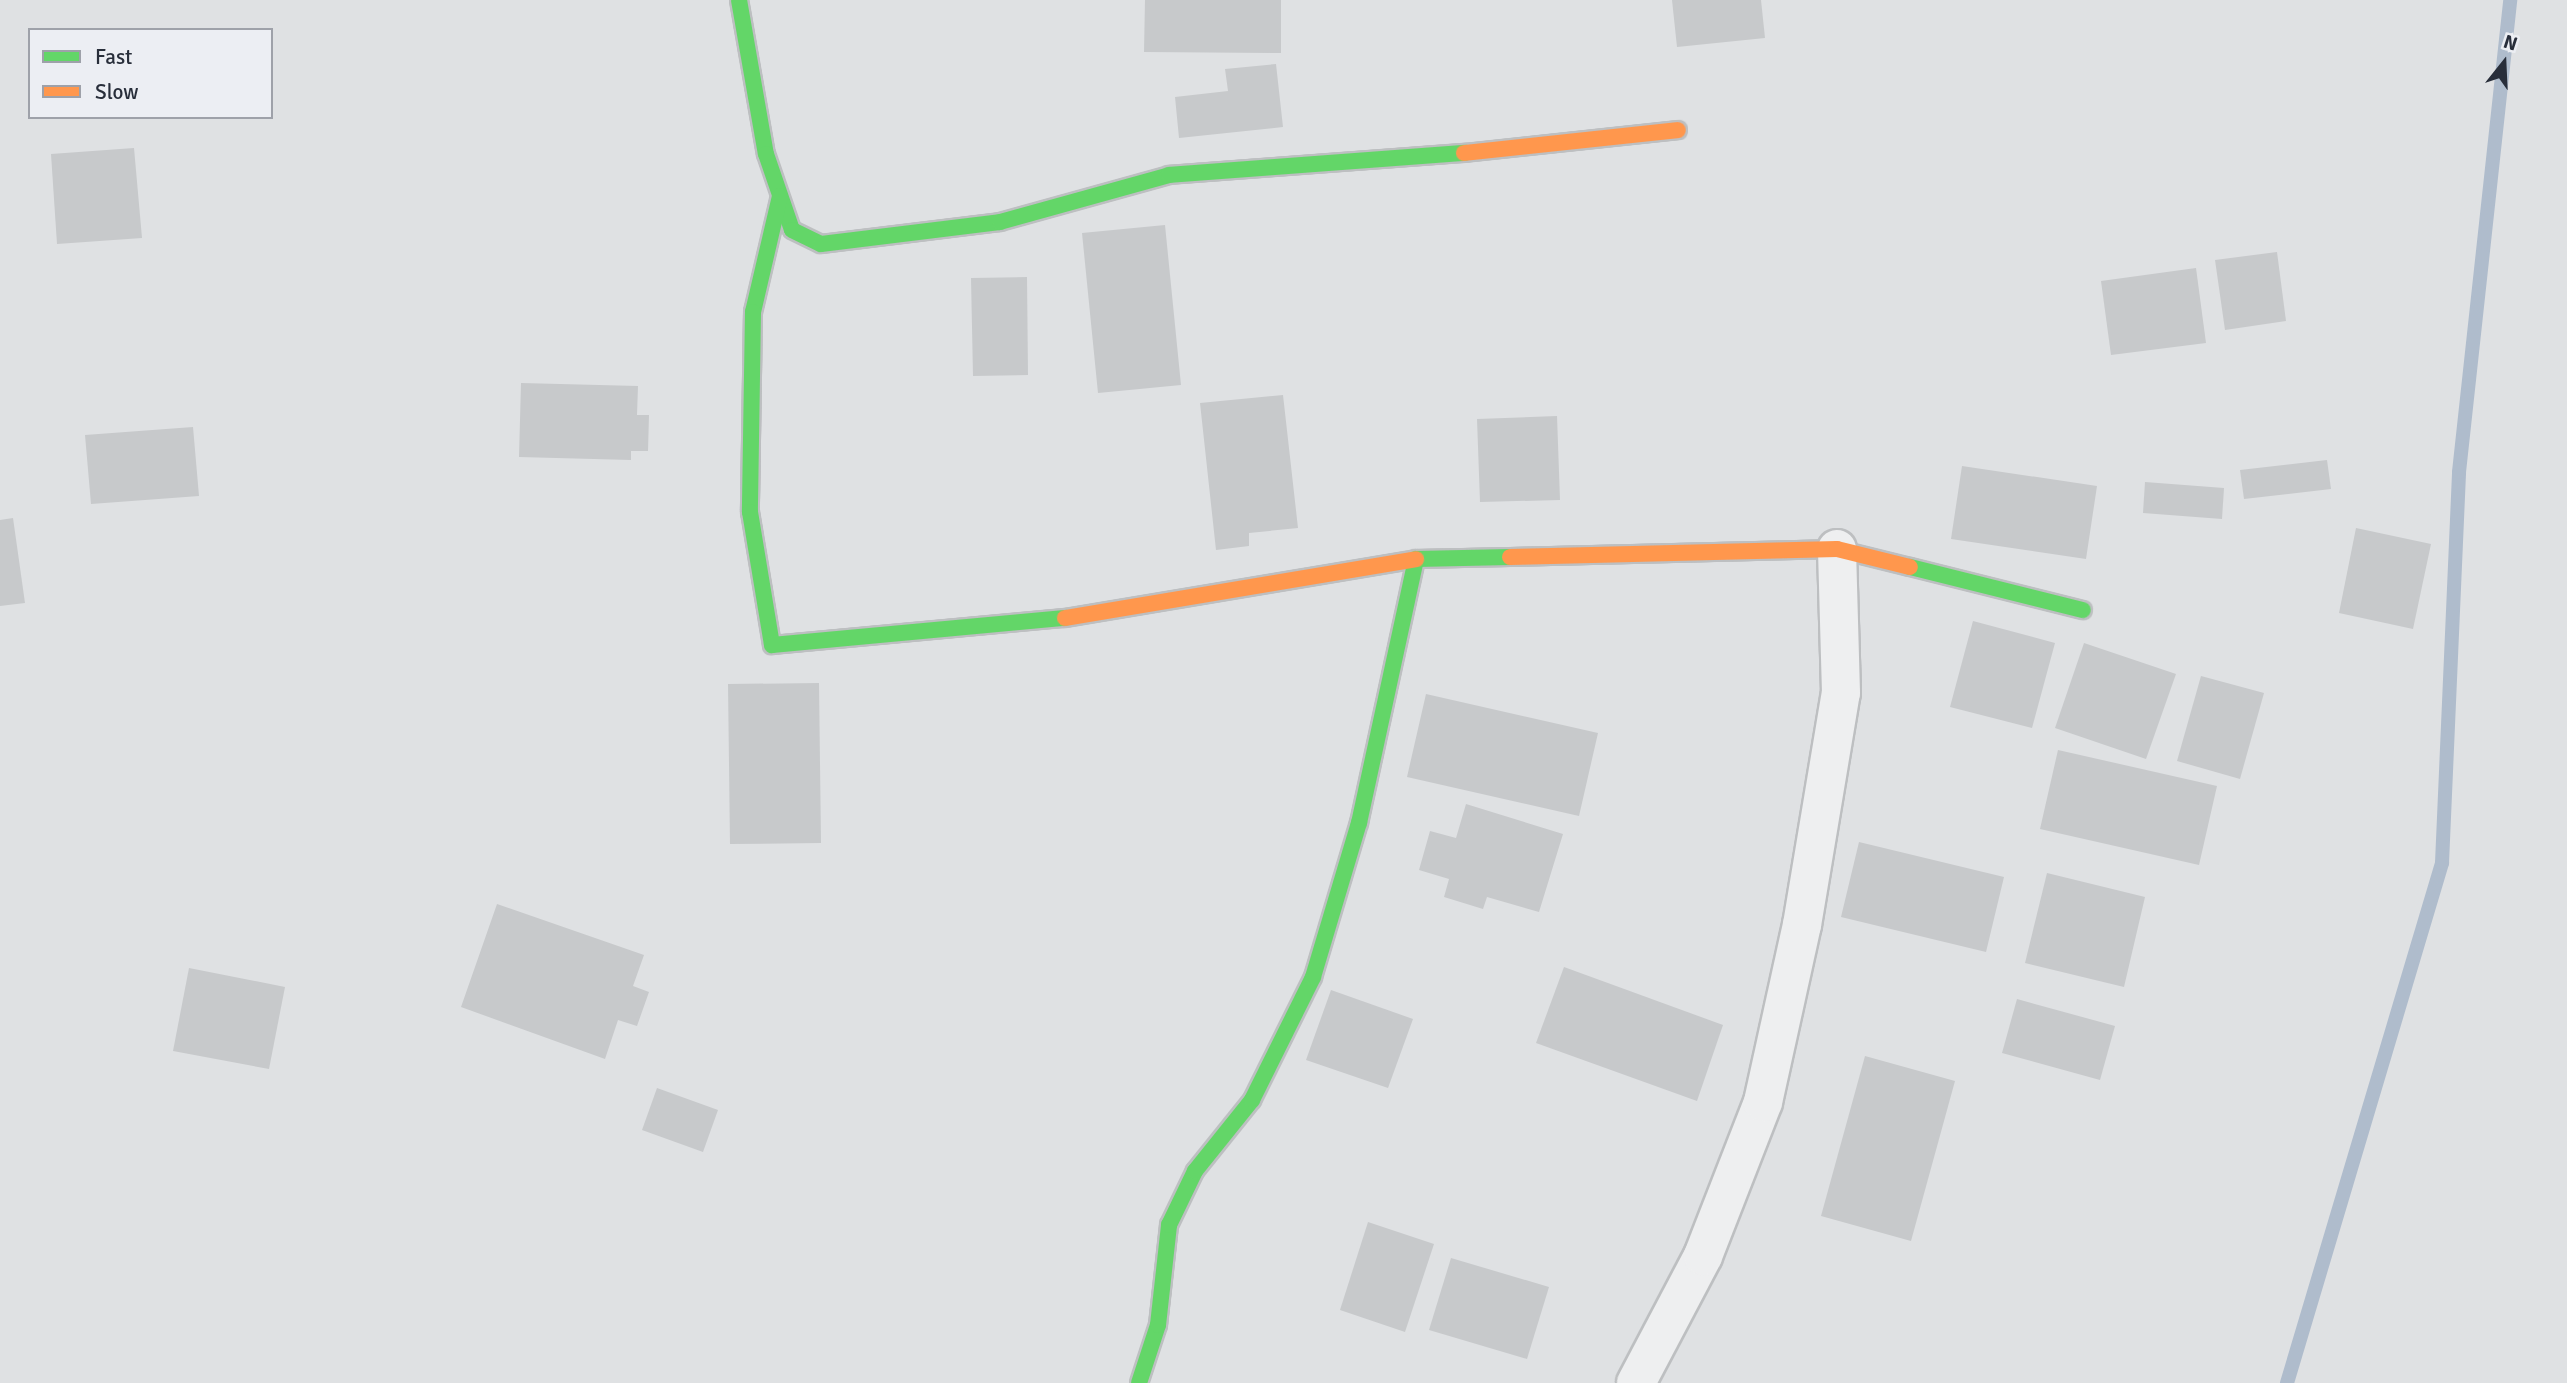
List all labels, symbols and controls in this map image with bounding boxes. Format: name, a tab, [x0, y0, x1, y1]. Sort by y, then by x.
legend	[28, 28, 273, 119]
north arrow	[2469, 28, 2539, 98]
text: N	[2500, 30, 2520, 56]
text: Fast	[95, 44, 132, 70]
text: Slow	[95, 79, 139, 105]

